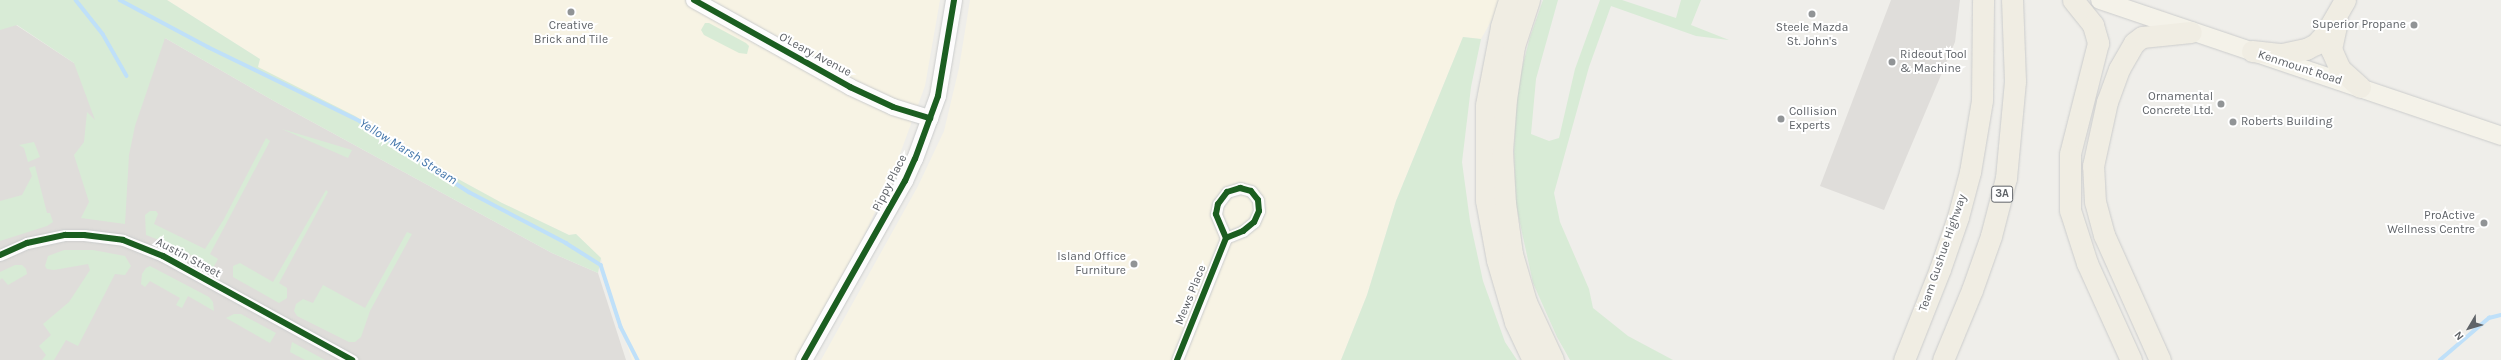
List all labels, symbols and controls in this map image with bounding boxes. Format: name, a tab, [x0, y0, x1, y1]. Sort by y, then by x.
marker: Creative Brick and Tile	[566, 7, 576, 17]
marker: Steele Mazda St. John's	[1807, 9, 1817, 19]
place label: Superior Propane	[2312, 18, 2406, 32]
place label: Creative Brick and Tile	[534, 19, 608, 47]
marker: Superior Propane	[2409, 20, 2419, 30]
place label: Steele Mazda St. John's	[1776, 21, 1848, 49]
street label: O'Leary Avenue	[776, 30, 854, 80]
place label: Rideout Tool & Machine	[1900, 48, 1967, 76]
street label: Kenmount Road	[2256, 48, 2344, 88]
marker: Rideout Tool & Machine	[1887, 57, 1897, 67]
place label: Ornamental Concrete Ltd.	[2142, 90, 2213, 118]
marker: Ornamental Concrete Ltd.	[2216, 99, 2226, 109]
place label: Collision Experts	[1789, 105, 1837, 133]
marker: Collision Experts	[1776, 114, 1786, 124]
place label: Roberts Building	[2241, 115, 2333, 129]
water label: Yellow Marsh Stream	[356, 116, 460, 188]
marker: Roberts Building	[2228, 117, 2238, 127]
street label: Pippy Place	[870, 152, 910, 214]
road number: 3A	[1991, 185, 2013, 203]
street label: Team Gushue Highway	[1916, 192, 1970, 314]
place label: ProActive Wellness Centre	[2387, 209, 2475, 237]
marker: ProActive Wellness Centre	[2478, 217, 2490, 229]
street label: Austin Street	[153, 235, 223, 281]
place label: Island Office Furniture	[1057, 250, 1126, 278]
marker: Island Office Furniture	[1129, 259, 1139, 269]
street label: Mews Place	[1172, 263, 1210, 327]
north arrow	[2449, 308, 2489, 348]
text: N	[2452, 329, 2467, 343]

